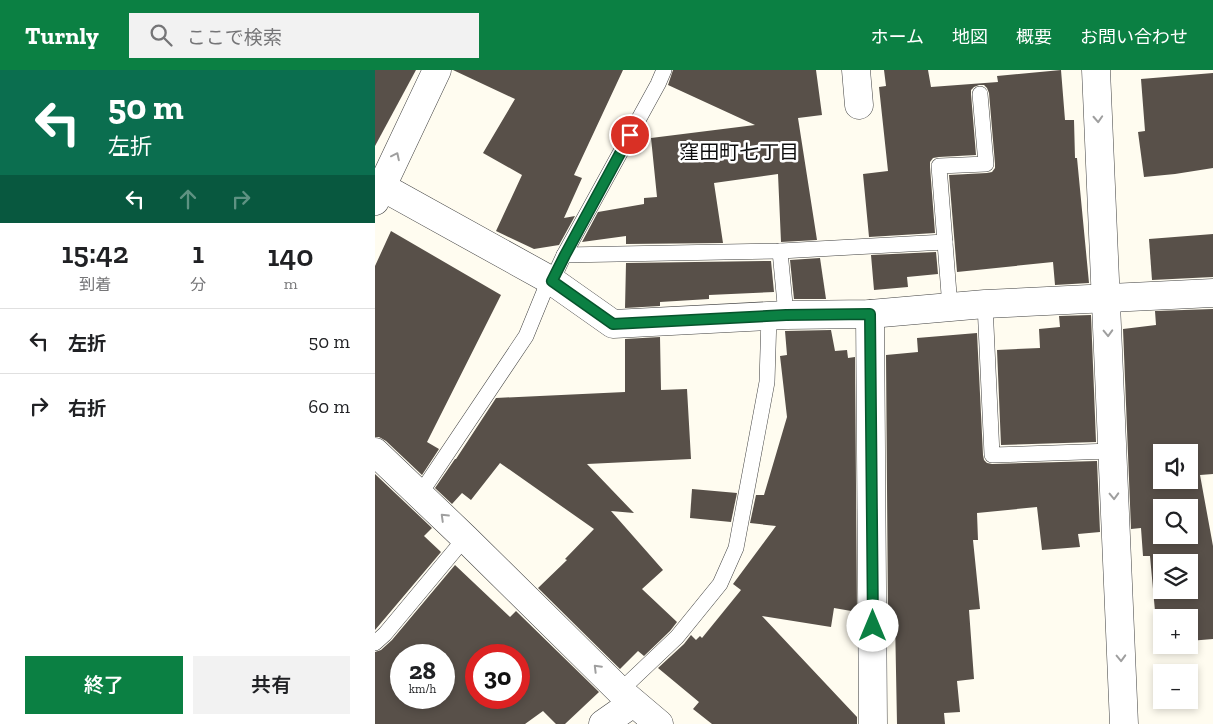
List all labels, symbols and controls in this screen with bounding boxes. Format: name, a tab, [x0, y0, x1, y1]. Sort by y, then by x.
search box	[129, 13, 479, 58]
text: Turnly	[25, 21, 99, 50]
icon: search	[147, 21, 175, 49]
text: ここで検索	[187, 26, 282, 49]
text: ホーム	[871, 26, 924, 48]
text: 地図	[952, 26, 988, 48]
text: 概要	[1016, 26, 1052, 48]
text: お問い合わせ	[1080, 26, 1188, 48]
text: 50 m	[108, 86, 184, 128]
icon: left	[25, 90, 90, 155]
pin	[609, 114, 651, 156]
one-way arrow	[1093, 115, 1103, 123]
icon: arrive	[616, 121, 644, 149]
text: 左折	[108, 133, 152, 160]
district label: 窪田町七丁目	[679, 140, 799, 164]
one-way arrow	[390, 153, 400, 162]
icon: left	[121, 185, 149, 213]
icon: ahead	[174, 185, 202, 213]
icon: right	[227, 185, 255, 213]
text: 15:42	[61, 235, 129, 271]
text: 1	[192, 235, 204, 271]
text: 140	[268, 238, 314, 274]
text: m	[284, 274, 297, 293]
text: 到着	[79, 275, 111, 294]
text: 分	[190, 275, 206, 294]
icon: left	[25, 327, 53, 355]
text: 50 m	[309, 330, 350, 353]
one-way arrow	[1102, 330, 1113, 338]
text: 左折	[68, 332, 106, 355]
icon: right	[25, 392, 53, 420]
text: 60 m	[308, 395, 350, 418]
text: 右折	[68, 397, 106, 420]
map controls	[1153, 444, 1198, 709]
button: sound	[1153, 444, 1198, 489]
one-way arrow	[1109, 492, 1120, 500]
button: search	[1153, 499, 1198, 544]
one-way arrow	[440, 514, 449, 523]
button: layers	[1153, 554, 1198, 599]
position arrow	[846, 599, 898, 651]
button: +	[1153, 609, 1198, 654]
speed limit sign: 30	[465, 644, 530, 709]
one-way arrow	[1116, 654, 1126, 662]
text: 28	[409, 655, 436, 685]
button: 終了	[25, 656, 183, 714]
button: 共有	[193, 656, 350, 714]
button: −	[1153, 664, 1198, 709]
one-way arrow	[594, 665, 603, 674]
text: km/h	[409, 682, 436, 696]

